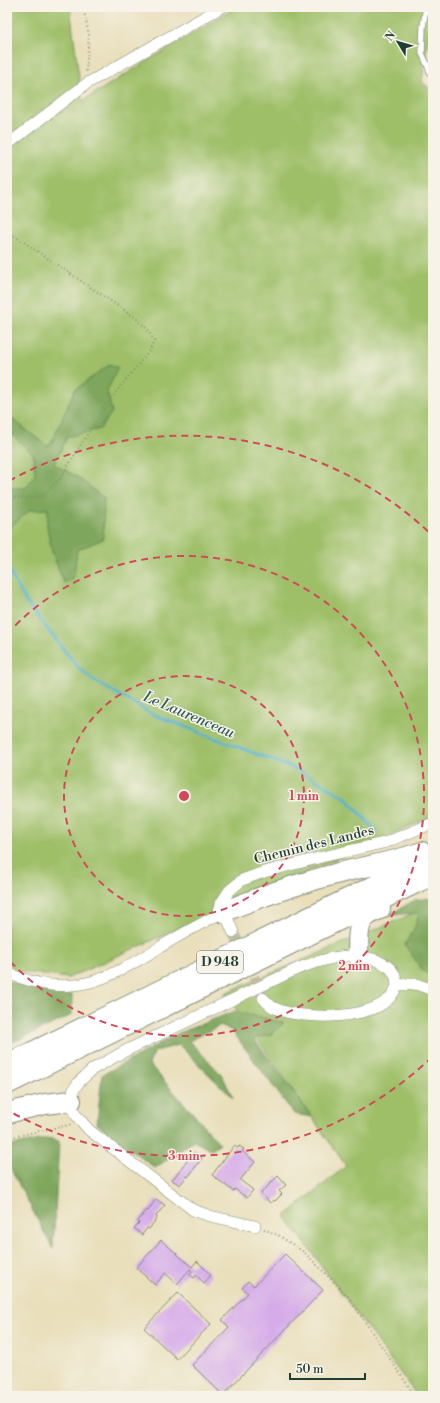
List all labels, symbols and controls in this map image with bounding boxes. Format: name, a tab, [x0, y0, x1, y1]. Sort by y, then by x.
north arrow	[378, 22, 418, 62]
text: N	[383, 28, 399, 44]
water label: Le Laurenceau	[140, 687, 238, 743]
centre of rings	[177, 789, 191, 803]
text: 1 min	[289, 789, 320, 804]
street label: Chemin des Landes	[252, 821, 376, 869]
road number: D 948	[197, 951, 243, 973]
text: 2 min	[338, 959, 370, 974]
text: 3 min	[168, 1149, 200, 1164]
scale bar	[290, 1355, 365, 1381]
text: 50 m	[296, 1362, 324, 1377]

